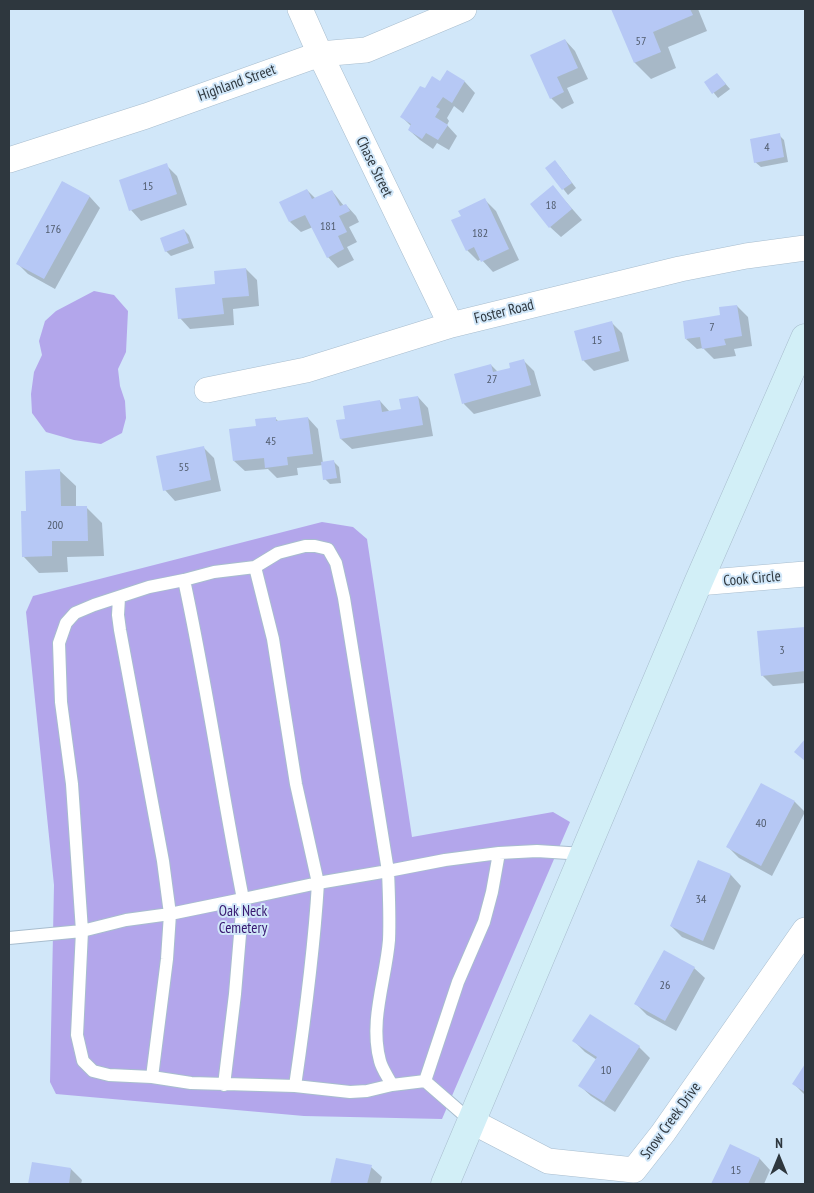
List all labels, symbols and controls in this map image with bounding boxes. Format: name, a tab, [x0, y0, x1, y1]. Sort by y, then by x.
house number: 57	[636, 35, 646, 49]
street label: Highland Street	[196, 61, 278, 105]
street label: Chase Street	[352, 134, 396, 200]
house number: 4	[764, 141, 770, 155]
house number: 15	[143, 180, 153, 194]
house number: 18	[546, 199, 556, 213]
house number: 181	[320, 220, 336, 234]
house number: 176	[45, 223, 61, 237]
house number: 182	[472, 227, 488, 241]
street label: Foster Road	[472, 296, 536, 328]
house number: 7	[709, 321, 715, 335]
house number: 15	[592, 334, 602, 348]
house number: 27	[487, 373, 497, 387]
house number: 45	[266, 435, 276, 449]
house number: 55	[179, 461, 189, 475]
house number: 200	[47, 519, 63, 533]
street label: Cook Circle	[722, 568, 782, 590]
house number: 3	[779, 644, 785, 658]
house number: 40	[756, 817, 766, 831]
house number: 34	[696, 893, 706, 907]
park label: Oak Neck Cemetery	[219, 903, 267, 938]
house number: 26	[660, 979, 670, 993]
house number: 10	[601, 1064, 611, 1078]
street label: Snow Creek Drive	[637, 1079, 705, 1163]
north arrow	[754, 1133, 804, 1183]
text: N	[775, 1134, 783, 1152]
house number: 15	[731, 1164, 741, 1178]

